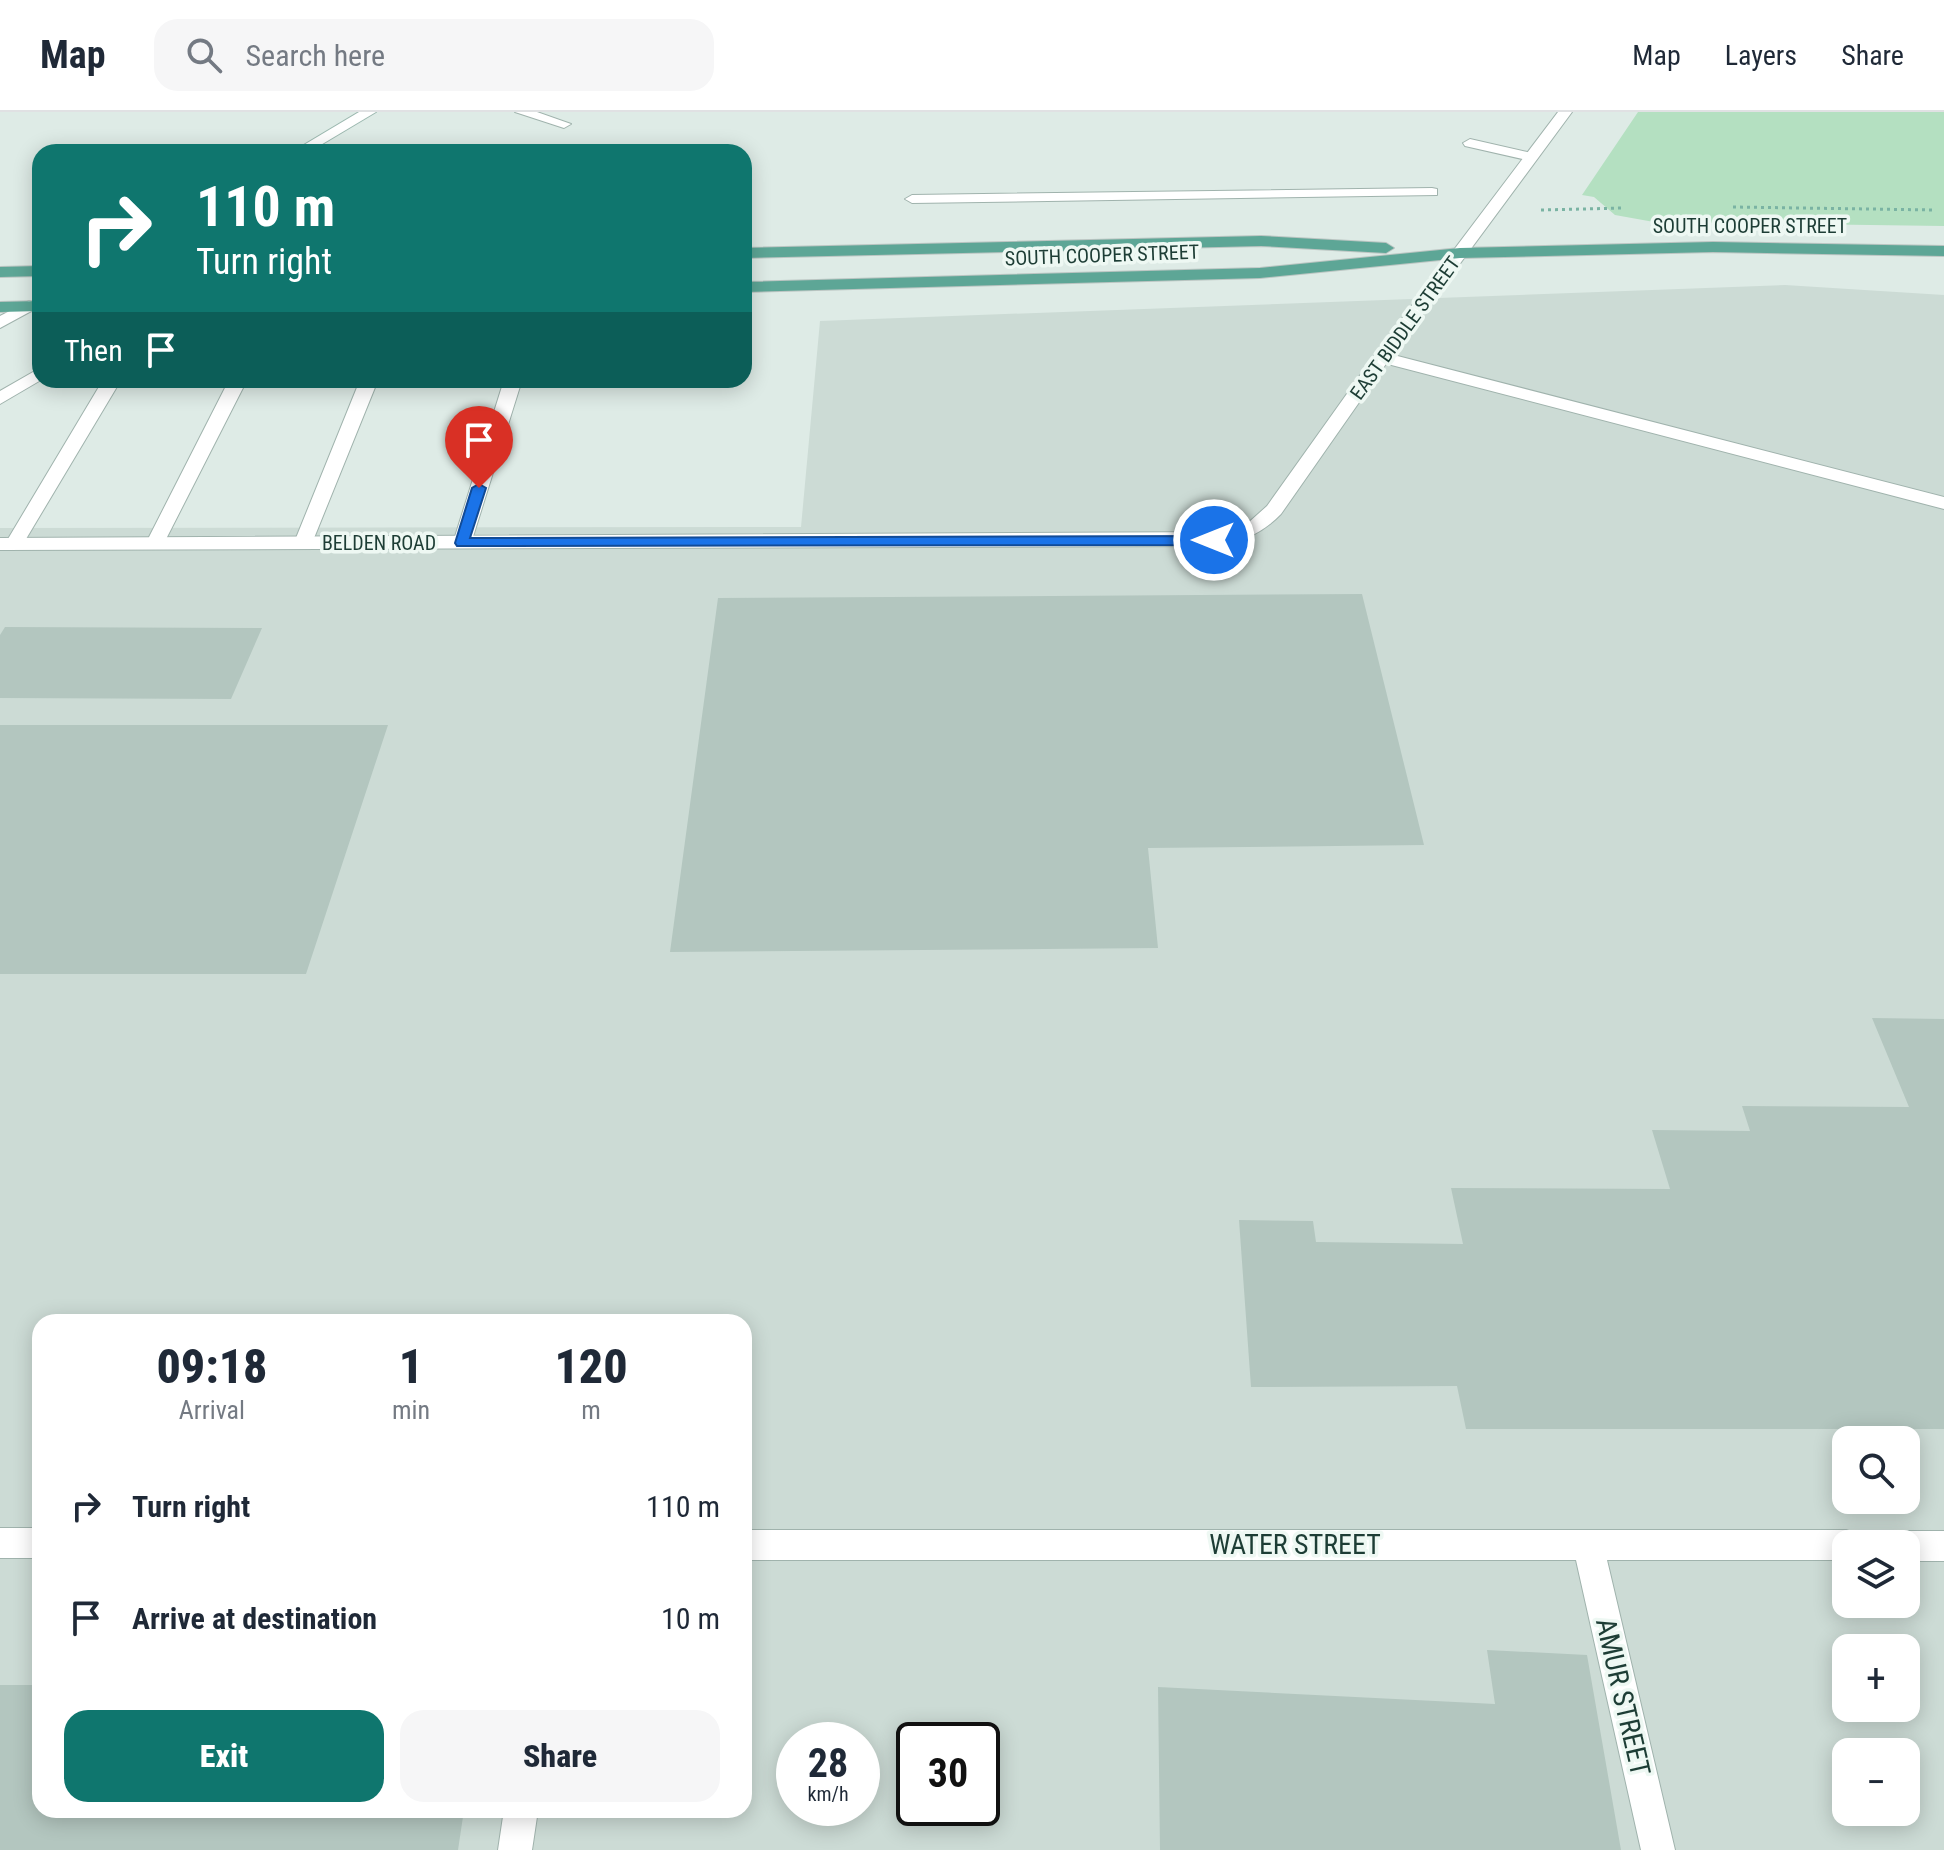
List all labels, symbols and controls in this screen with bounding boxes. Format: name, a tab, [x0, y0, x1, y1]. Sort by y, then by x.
search box	[154, 19, 714, 91]
text: Map	[40, 33, 106, 77]
icon: search	[182, 33, 226, 77]
text: Search here	[246, 38, 385, 73]
text: Map	[1632, 39, 1681, 72]
text: Layers	[1725, 39, 1797, 72]
text: Share	[1841, 39, 1904, 72]
text: 110 m	[196, 174, 335, 240]
icon: right	[64, 176, 168, 280]
street label: SOUTH COOPER STREET	[1653, 214, 1847, 238]
street label: SOUTH COOPER STREET	[1004, 240, 1200, 270]
text: Turn right	[196, 241, 332, 283]
street label: EAST BIDDLE STREET	[1345, 252, 1465, 404]
icon: arrive	[139, 328, 183, 372]
text: Then	[64, 333, 123, 368]
pin	[445, 406, 513, 488]
icon: arrive	[457, 418, 501, 462]
position arrow	[1172, 498, 1256, 582]
street label: BELDEN ROAD	[322, 531, 436, 555]
text: 09:18	[156, 1338, 268, 1395]
text: 1	[399, 1338, 423, 1395]
text: 120	[554, 1338, 628, 1395]
text: Arrival	[179, 1395, 245, 1425]
text: min	[392, 1395, 430, 1425]
text: m	[581, 1395, 601, 1425]
map controls	[1832, 1426, 1920, 1826]
button: search	[1832, 1426, 1920, 1514]
icon: right	[64, 1484, 108, 1528]
text: Turn right	[132, 1489, 250, 1524]
text: 110 m	[646, 1489, 720, 1524]
street label: WATER STREET	[1209, 1528, 1381, 1561]
button: layers	[1832, 1530, 1920, 1618]
icon: arrive	[64, 1596, 108, 1640]
text: Arrive at destination	[132, 1601, 377, 1636]
text: 10 m	[661, 1601, 720, 1636]
street label: AMUR STREET	[1589, 1615, 1657, 1779]
button: +	[1832, 1634, 1920, 1722]
button: Exit	[64, 1710, 384, 1802]
button: Share	[400, 1710, 720, 1802]
speed limit sign: 30	[896, 1722, 1000, 1826]
button: −	[1832, 1738, 1920, 1826]
text: 28	[808, 1740, 848, 1787]
text: km/h	[807, 1782, 849, 1806]

